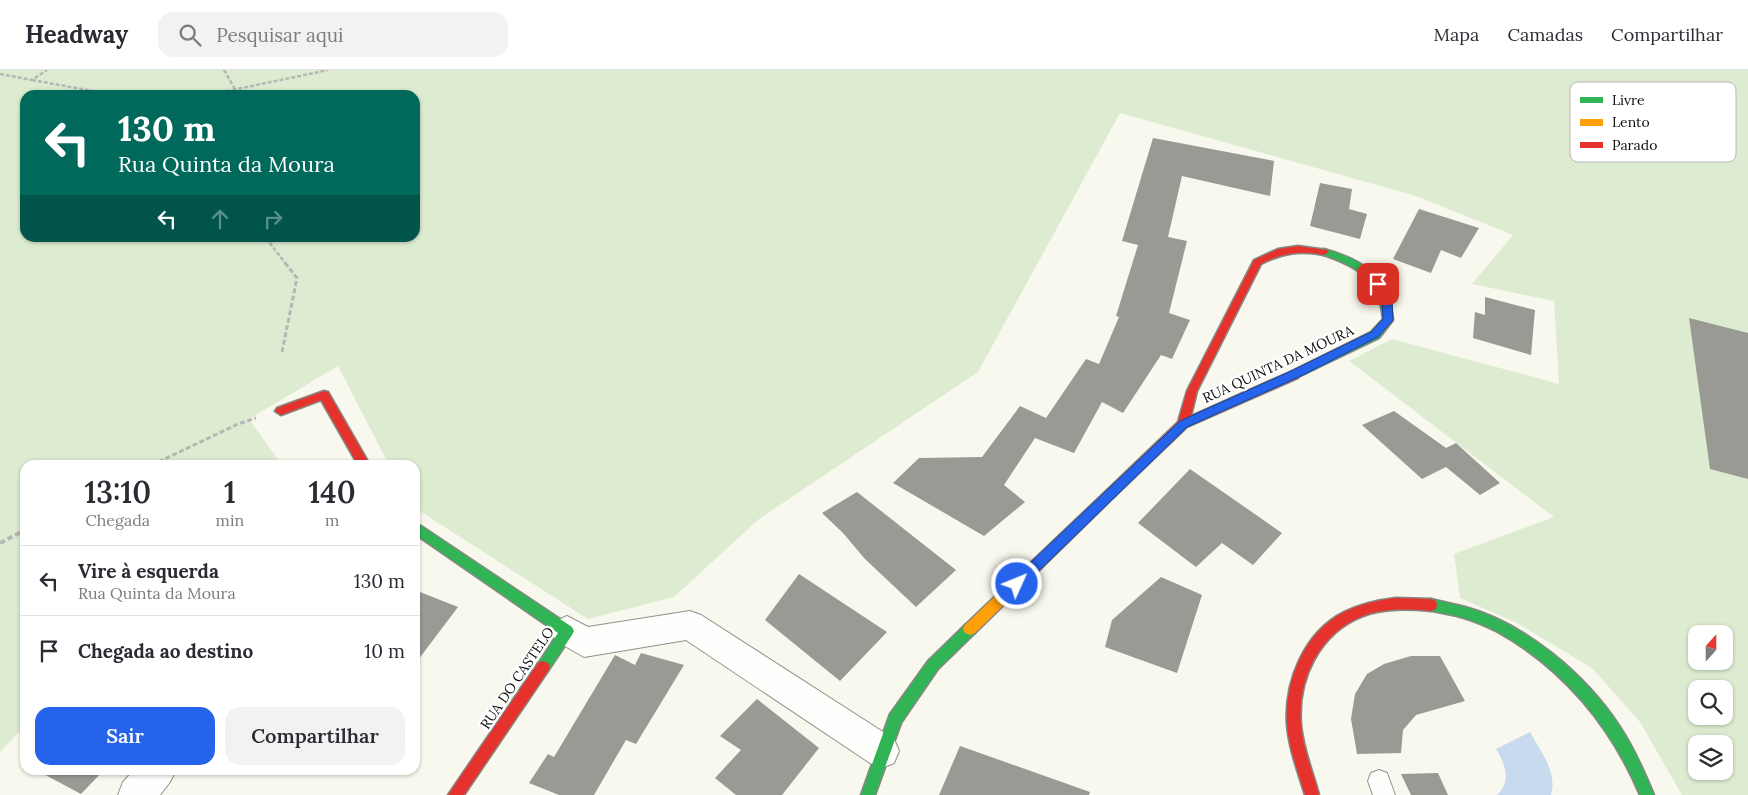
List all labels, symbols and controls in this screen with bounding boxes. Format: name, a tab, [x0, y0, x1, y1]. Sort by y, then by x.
search box	[158, 12, 508, 57]
text: Headway	[25, 19, 128, 50]
icon: search	[176, 21, 204, 49]
text: Pesquisar aqui	[216, 23, 343, 47]
text: Mapa	[1434, 23, 1479, 46]
text: Camadas	[1507, 23, 1583, 46]
text: Compartilhar	[1611, 23, 1723, 46]
legend	[1570, 82, 1736, 162]
text: Livre	[1612, 91, 1645, 109]
text: 130 m	[118, 106, 215, 151]
icon: left	[35, 110, 100, 175]
text: Lento	[1612, 113, 1650, 131]
text: Parado	[1612, 136, 1657, 154]
text: Rua Quinta da Moura	[118, 150, 335, 178]
icon: left	[153, 205, 181, 233]
icon: ahead	[206, 205, 234, 233]
icon: right	[259, 205, 287, 233]
pin	[1357, 263, 1399, 305]
icon: arrive	[1364, 270, 1392, 298]
street label: RUA QUINTA DA MOURA	[1200, 321, 1357, 407]
text: 13:10	[84, 473, 151, 511]
text: 1	[224, 473, 236, 511]
text: 140	[309, 473, 356, 511]
text: Chegada	[86, 510, 150, 530]
text: min	[216, 510, 244, 530]
text: m	[325, 510, 339, 530]
position arrow	[990, 557, 1042, 609]
text: Vire à esquerda	[78, 559, 219, 583]
icon: left	[35, 567, 63, 595]
text: 130 m	[354, 569, 405, 593]
text: Rua Quinta da Moura	[78, 583, 236, 603]
street label: RUA DO CASTELO	[476, 623, 558, 733]
north arrow	[1688, 625, 1732, 670]
map controls	[1688, 625, 1733, 780]
icon: arrive	[35, 637, 63, 665]
text: Chegada ao destino	[78, 639, 253, 663]
text: 10 m	[364, 639, 405, 663]
button: search	[1688, 680, 1733, 725]
button: Sair	[35, 707, 215, 765]
button: Compartilhar	[225, 707, 405, 765]
button: layers	[1688, 735, 1733, 780]

